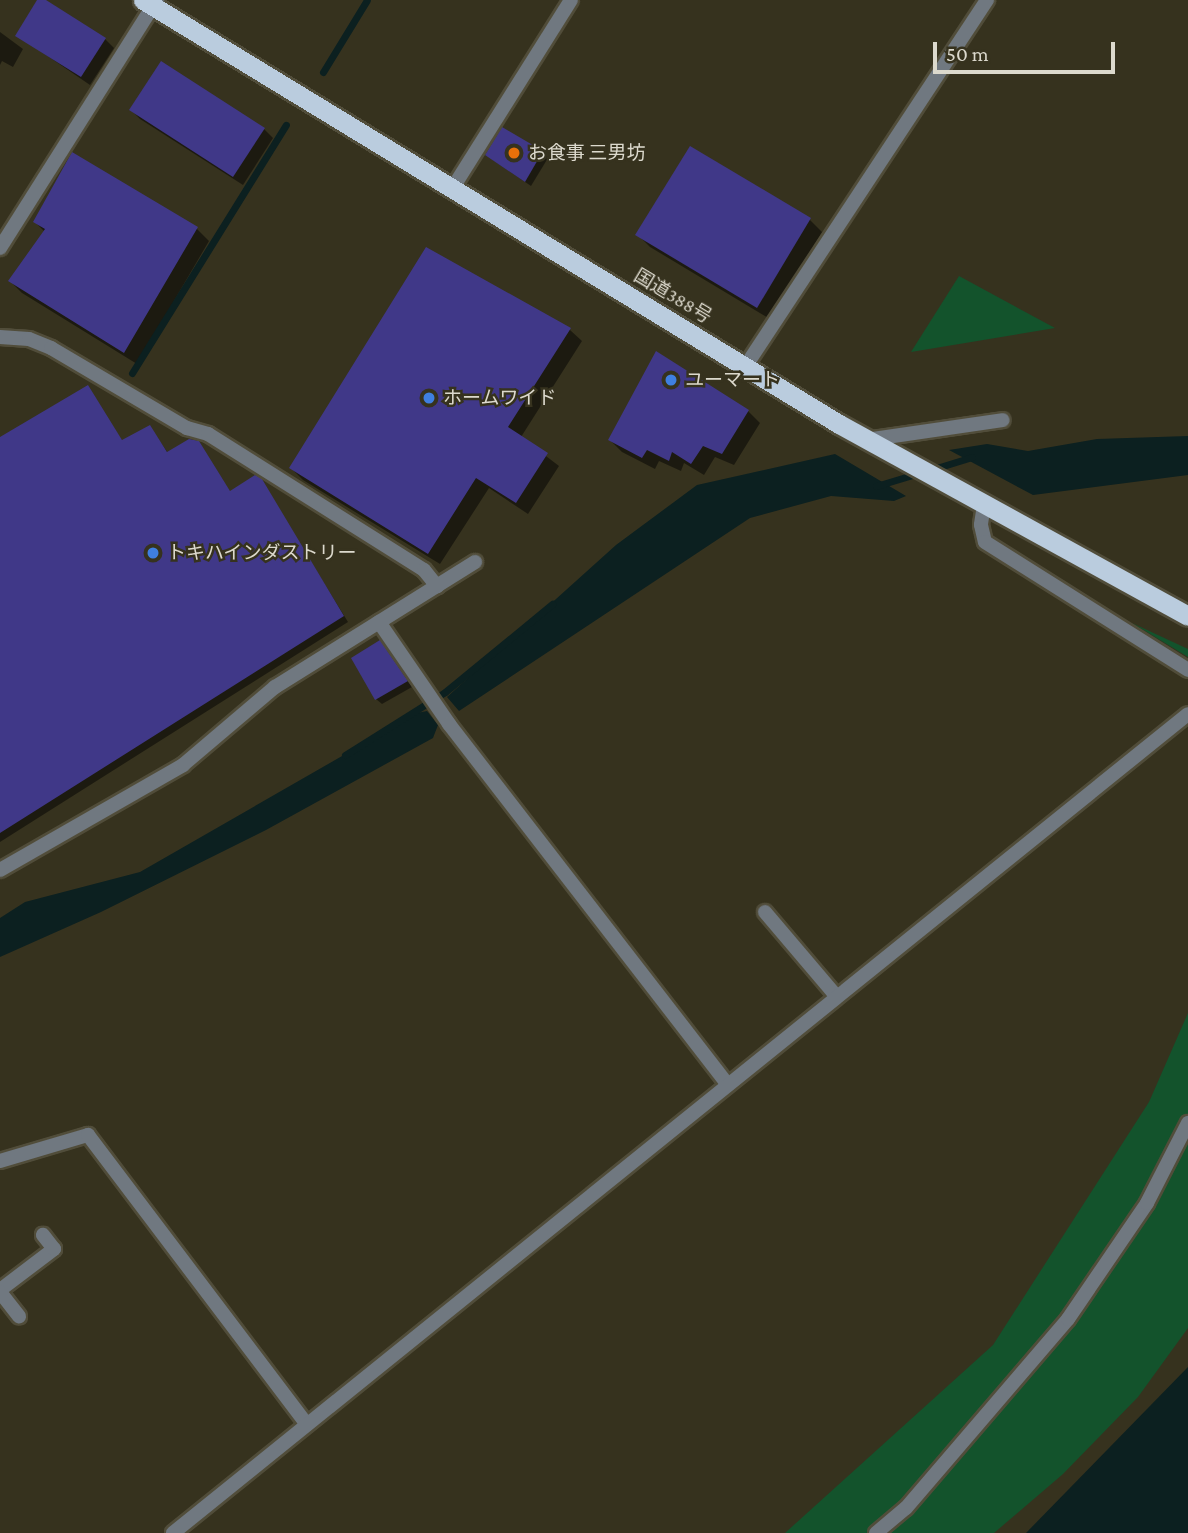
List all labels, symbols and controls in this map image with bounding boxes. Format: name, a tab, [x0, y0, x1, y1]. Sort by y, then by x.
scale bar	[936, 28, 1118, 72]
text: 50 m	[946, 42, 989, 66]
place label: お食事 三男坊	[528, 142, 646, 164]
marker: お食事 三男坊	[506, 145, 522, 161]
street label: 国道388号	[630, 264, 716, 328]
place label: ユーマート	[685, 369, 780, 391]
marker: ユーマート	[663, 372, 679, 388]
place label: ホームワイド	[443, 387, 557, 409]
marker: ホームワイド	[421, 390, 437, 406]
place label: トキハインダストリー	[167, 542, 357, 564]
marker: トキハインダストリー	[145, 545, 161, 561]

